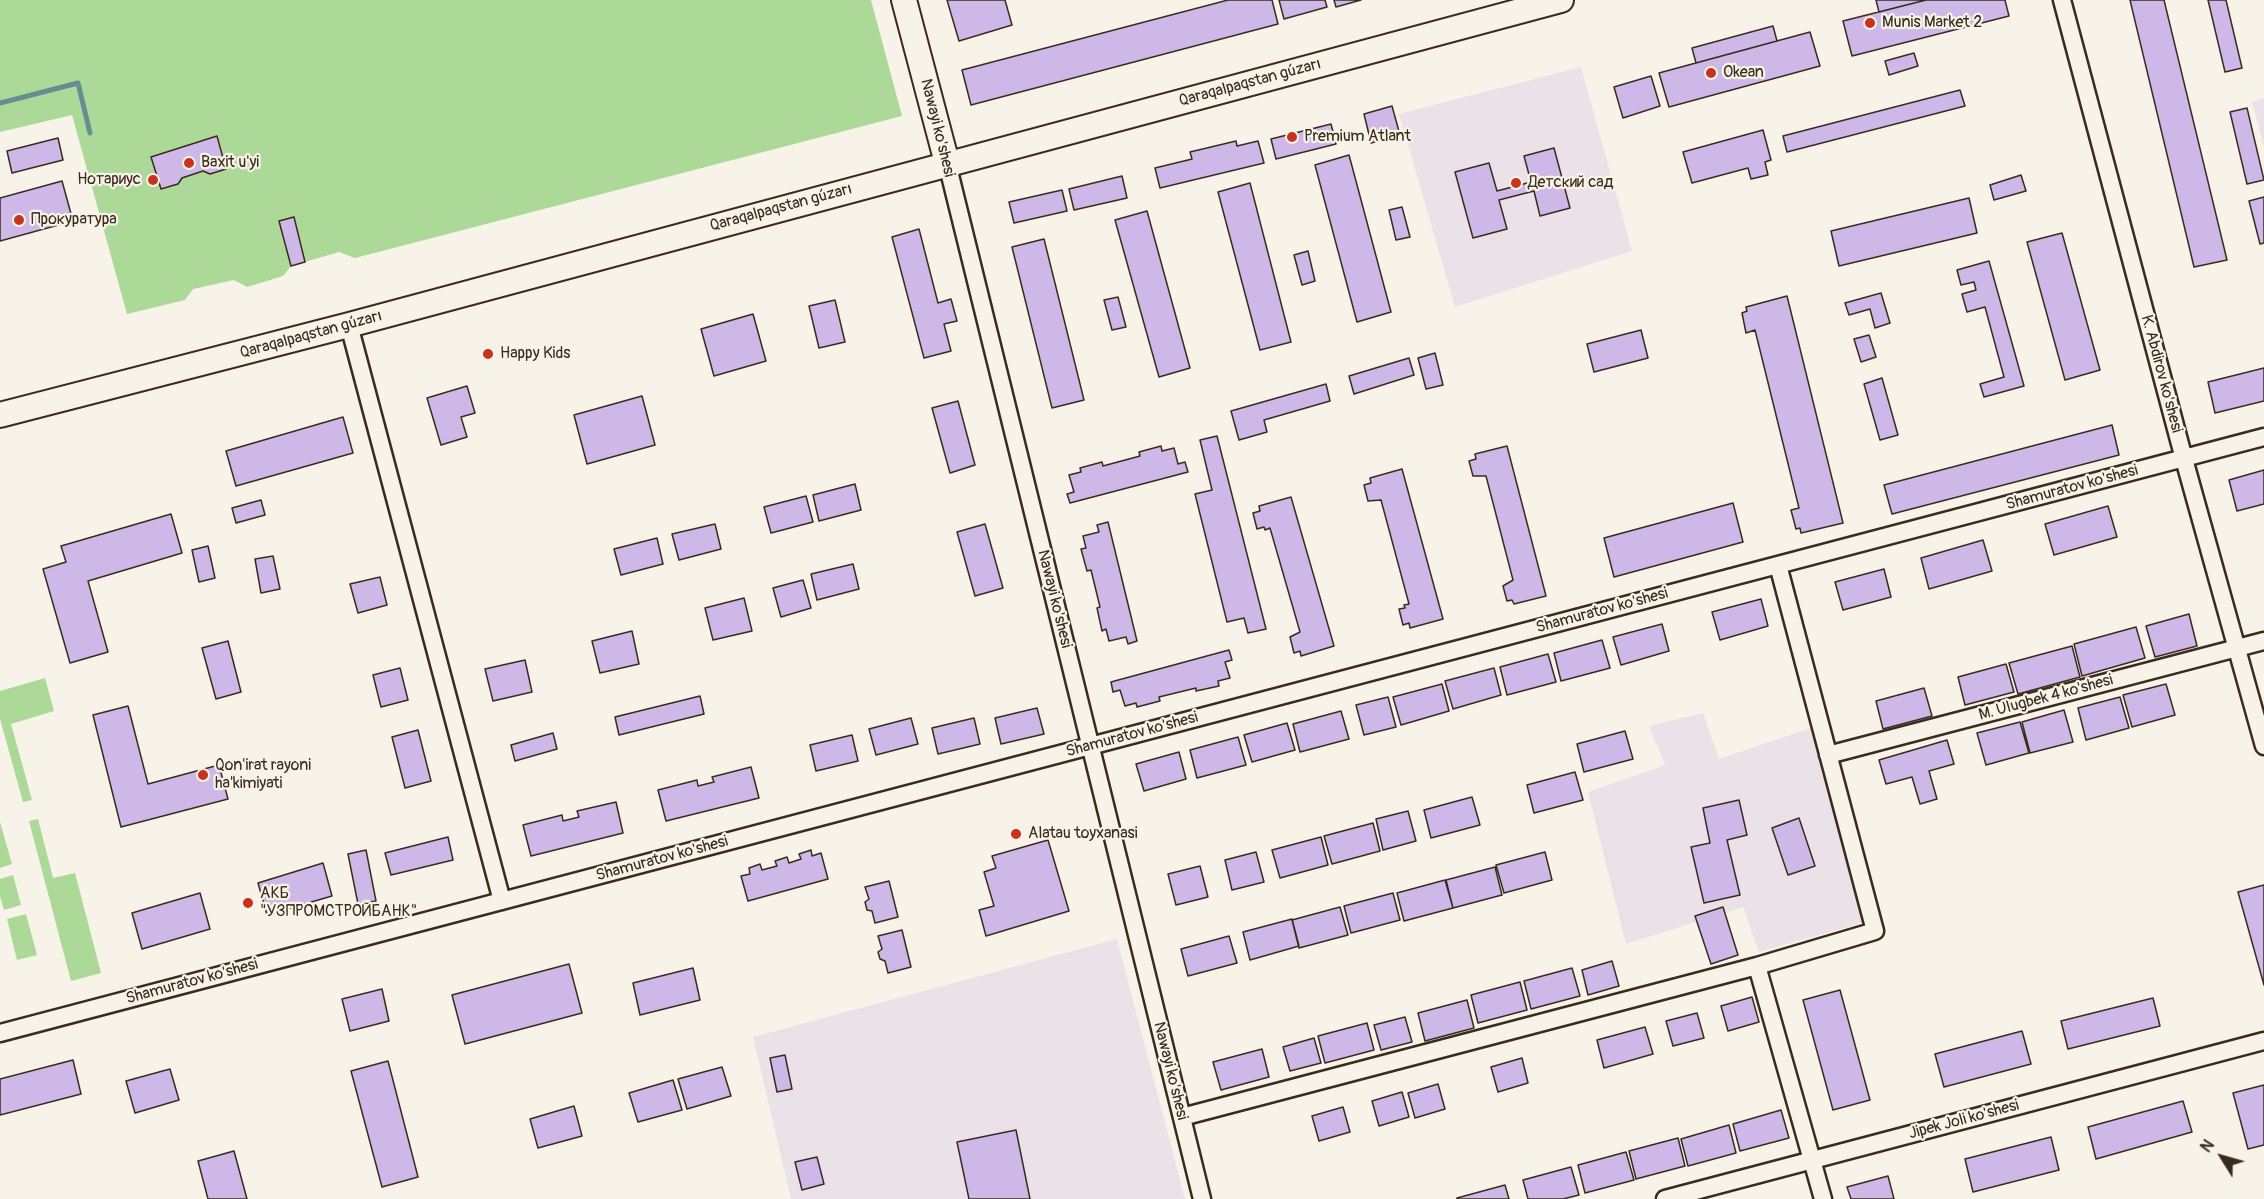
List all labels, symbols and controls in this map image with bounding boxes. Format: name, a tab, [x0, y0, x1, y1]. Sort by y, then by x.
place label: Munis Market 2	[1882, 13, 1982, 33]
marker: Munis Market 2	[1863, 16, 1877, 30]
street label: Qaraqalpaqstan gúzarı	[1177, 55, 1323, 111]
place label: Okean	[1723, 63, 1764, 83]
marker: Okean	[1704, 66, 1718, 80]
street label: Nawayi ko'shesi	[916, 77, 958, 179]
place label: Premium Atlant	[1304, 127, 1411, 147]
marker: Premium Atlant	[1285, 130, 1299, 144]
place label: Baxit u'yi	[201, 153, 259, 173]
marker: Baxit u'yi	[182, 156, 196, 170]
place label: Нотариус	[77, 170, 141, 190]
marker: Нотариус	[146, 173, 160, 187]
place label: Детский сад	[1528, 173, 1613, 193]
marker: Детский сад	[1509, 176, 1523, 190]
street label: Qaraqalpaqstan gúzarı	[708, 180, 854, 236]
place label: Прокуратура	[31, 210, 117, 230]
marker: Прокуратура	[12, 213, 26, 227]
street label: Qaraqalpaqstan gúzarı	[238, 307, 384, 363]
street label: K. Abdirov ko'shesi	[2136, 313, 2186, 435]
place label: Happy Kids	[500, 344, 570, 364]
marker: Happy Kids	[481, 347, 495, 361]
street label: Shamuratov ko'shesi	[2004, 461, 2140, 515]
street label: Nawayi ko'shesi	[1033, 548, 1075, 650]
street label: Shamuratov ko'shesi	[1534, 584, 1670, 638]
street label: M. Ulugbek 4 ko'shesi	[1977, 671, 2115, 725]
street label: Shamuratov ko'shesi	[1064, 708, 1200, 762]
place label: Qon'irat rayoni ha'kimiyati	[215, 756, 311, 794]
marker: Qon'irat rayoni ha'kimiyati	[196, 768, 210, 782]
place label: Alatau toyxanasi	[1028, 824, 1138, 844]
marker: Alatau toyxanasi	[1009, 827, 1023, 841]
street label: Shamuratov ko'shesi	[594, 832, 730, 886]
place label: АКБ "УЗПРОМСТРОЙБАНК"	[260, 884, 417, 922]
marker: АКБ "УЗПРОМСТРОЙБАНК"	[241, 896, 255, 910]
street label: Shamuratov ko'shesi	[124, 955, 260, 1009]
street label: Nawayi ko'shesi	[1149, 1020, 1191, 1122]
street label: Jipek Joli ko'shesi	[1907, 1096, 2021, 1144]
north arrow	[2192, 1127, 2252, 1187]
text: N	[2196, 1136, 2219, 1157]

